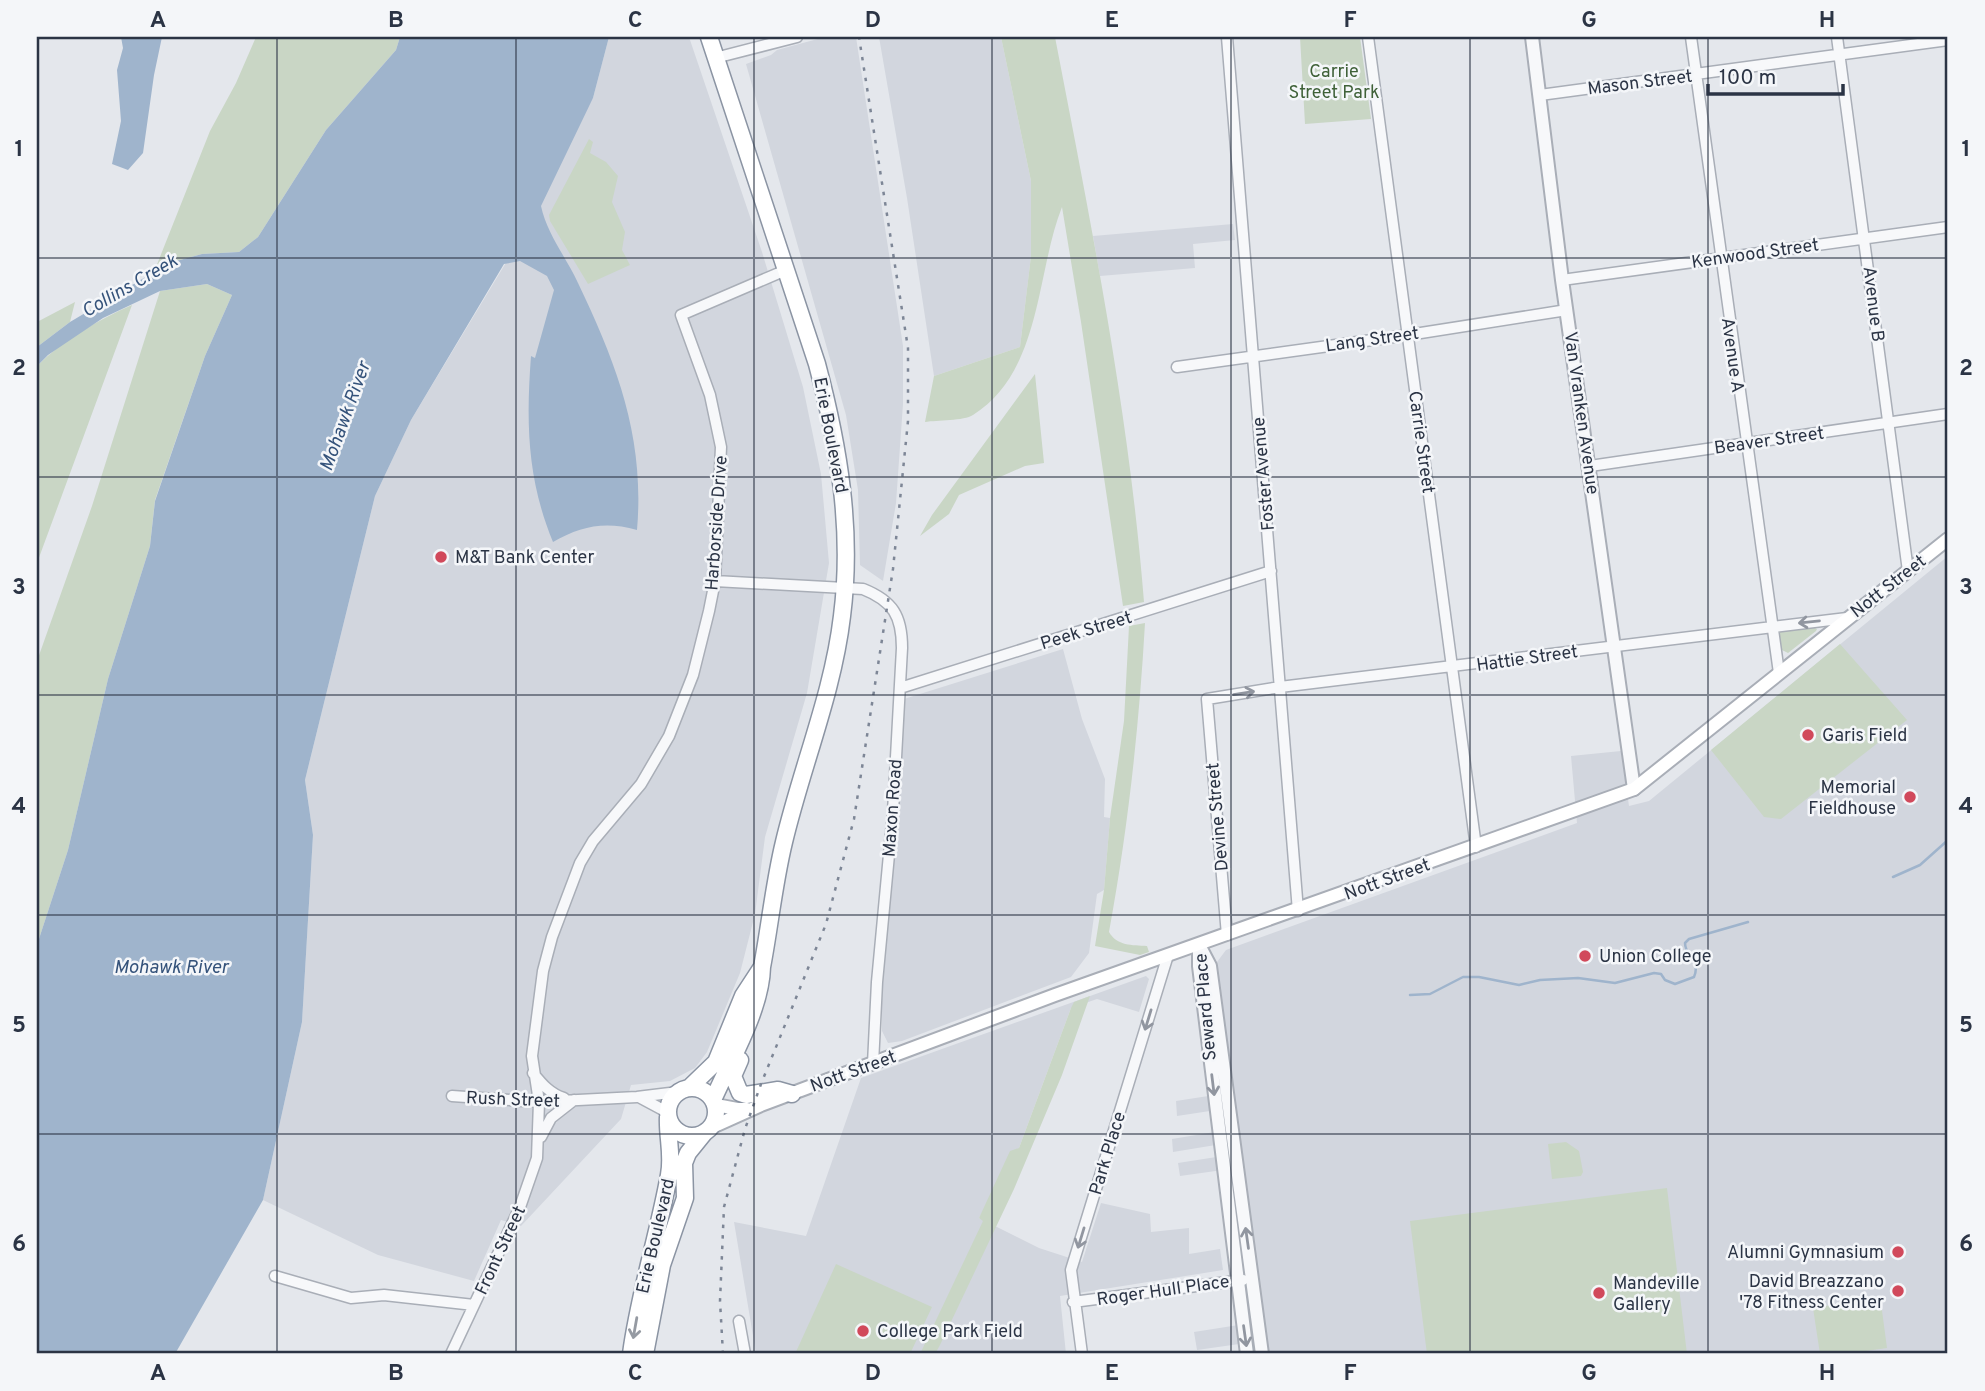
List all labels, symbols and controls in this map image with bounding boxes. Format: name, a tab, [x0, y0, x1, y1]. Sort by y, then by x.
text: A	[150, 7, 166, 36]
text: B	[388, 7, 404, 36]
text: C	[628, 7, 642, 36]
text: D	[865, 7, 881, 36]
text: E	[1105, 7, 1119, 36]
text: F	[1343, 7, 1357, 36]
text: G	[1581, 7, 1597, 36]
text: H	[1819, 7, 1835, 36]
scale bar	[1708, 52, 1843, 96]
park label: Carrie Street Park	[1289, 61, 1379, 105]
text: 100 m	[1719, 65, 1776, 92]
street label: Mason Street	[1586, 66, 1694, 101]
text: 1	[14, 136, 24, 165]
text: 1	[1961, 136, 1971, 165]
street label: Kenwood Street	[1690, 234, 1820, 275]
water label: Collins Creek	[78, 249, 183, 324]
street label: Avenue B	[1856, 265, 1889, 343]
street label: Avenue A	[1715, 316, 1748, 394]
street label: Lang Street	[1324, 323, 1420, 358]
street label: Van Vranken Avenue	[1558, 330, 1603, 496]
text: 2	[12, 355, 26, 384]
text: 2	[1959, 355, 1973, 384]
water label: Mohawk River	[315, 357, 377, 475]
street label: Erie Boulevard	[807, 375, 852, 495]
street label: Carrie Street	[1402, 390, 1439, 495]
street label: Foster Avenue	[1248, 416, 1281, 532]
street label: Beaver Street	[1713, 422, 1826, 461]
street label: Harborside Drive	[701, 455, 734, 592]
place label: M&T Bank Center	[455, 547, 594, 570]
marker: M&T Bank Center	[433, 549, 449, 565]
street label: Nott Street	[1846, 550, 1931, 624]
text: 3	[12, 574, 26, 603]
text: 3	[1959, 574, 1973, 603]
street label: Peek Street	[1038, 607, 1135, 656]
one-way arrow	[1798, 616, 1821, 629]
street label: Hattie Street	[1475, 641, 1579, 678]
one-way arrow	[1232, 686, 1255, 699]
place label: Garis Field	[1822, 725, 1907, 748]
marker: Garis Field	[1800, 727, 1816, 743]
street label: Maxon Road	[879, 758, 908, 858]
street label: Devine Street	[1202, 762, 1235, 872]
place label: Memorial Fieldhouse	[1808, 777, 1896, 821]
marker: Memorial Fieldhouse	[1902, 789, 1918, 805]
text: 4	[12, 793, 26, 822]
text: 4	[1959, 793, 1973, 822]
street label: Nott Street	[1341, 854, 1434, 907]
place label: Union College	[1599, 946, 1711, 969]
marker: Union College	[1577, 948, 1593, 964]
street label: Seward Place	[1190, 952, 1223, 1062]
water label: Mohawk River	[114, 956, 230, 980]
one-way arrow	[1141, 1009, 1154, 1031]
text: 5	[12, 1012, 26, 1041]
text: 5	[1959, 1012, 1973, 1041]
street label: Nott Street	[807, 1046, 900, 1099]
one-way arrow	[1207, 1074, 1220, 1096]
street label: Rush Street	[465, 1087, 560, 1114]
street label: Park Place	[1085, 1109, 1132, 1198]
street label: Erie Boulevard	[632, 1176, 681, 1296]
street label: Front Street	[471, 1202, 532, 1299]
one-way arrow	[1074, 1227, 1087, 1249]
one-way arrow	[1240, 1227, 1253, 1250]
text: 6	[12, 1231, 26, 1260]
text: 6	[1959, 1231, 1973, 1260]
place label: Alumni Gymnasium	[1727, 1242, 1884, 1265]
marker: Alumni Gymnasium	[1890, 1244, 1906, 1260]
street label: Roger Hull Place	[1095, 1271, 1231, 1312]
place label: David Breazzano '78 Fitness Center	[1739, 1271, 1884, 1315]
place label: Mandeville Gallery	[1613, 1273, 1699, 1317]
marker: David Breazzano '78 Fitness Center	[1890, 1283, 1906, 1299]
marker: Mandeville Gallery	[1591, 1285, 1607, 1301]
one-way arrow	[628, 1316, 641, 1339]
place label: College Park Field	[877, 1321, 1023, 1344]
marker: College Park Field	[855, 1323, 871, 1339]
one-way arrow	[1239, 1324, 1252, 1346]
text: A	[150, 1360, 166, 1389]
text: B	[388, 1360, 404, 1389]
text: C	[628, 1360, 642, 1389]
text: D	[865, 1360, 881, 1389]
text: E	[1105, 1360, 1119, 1389]
text: F	[1343, 1360, 1357, 1389]
text: G	[1581, 1360, 1597, 1389]
text: H	[1819, 1360, 1835, 1389]

